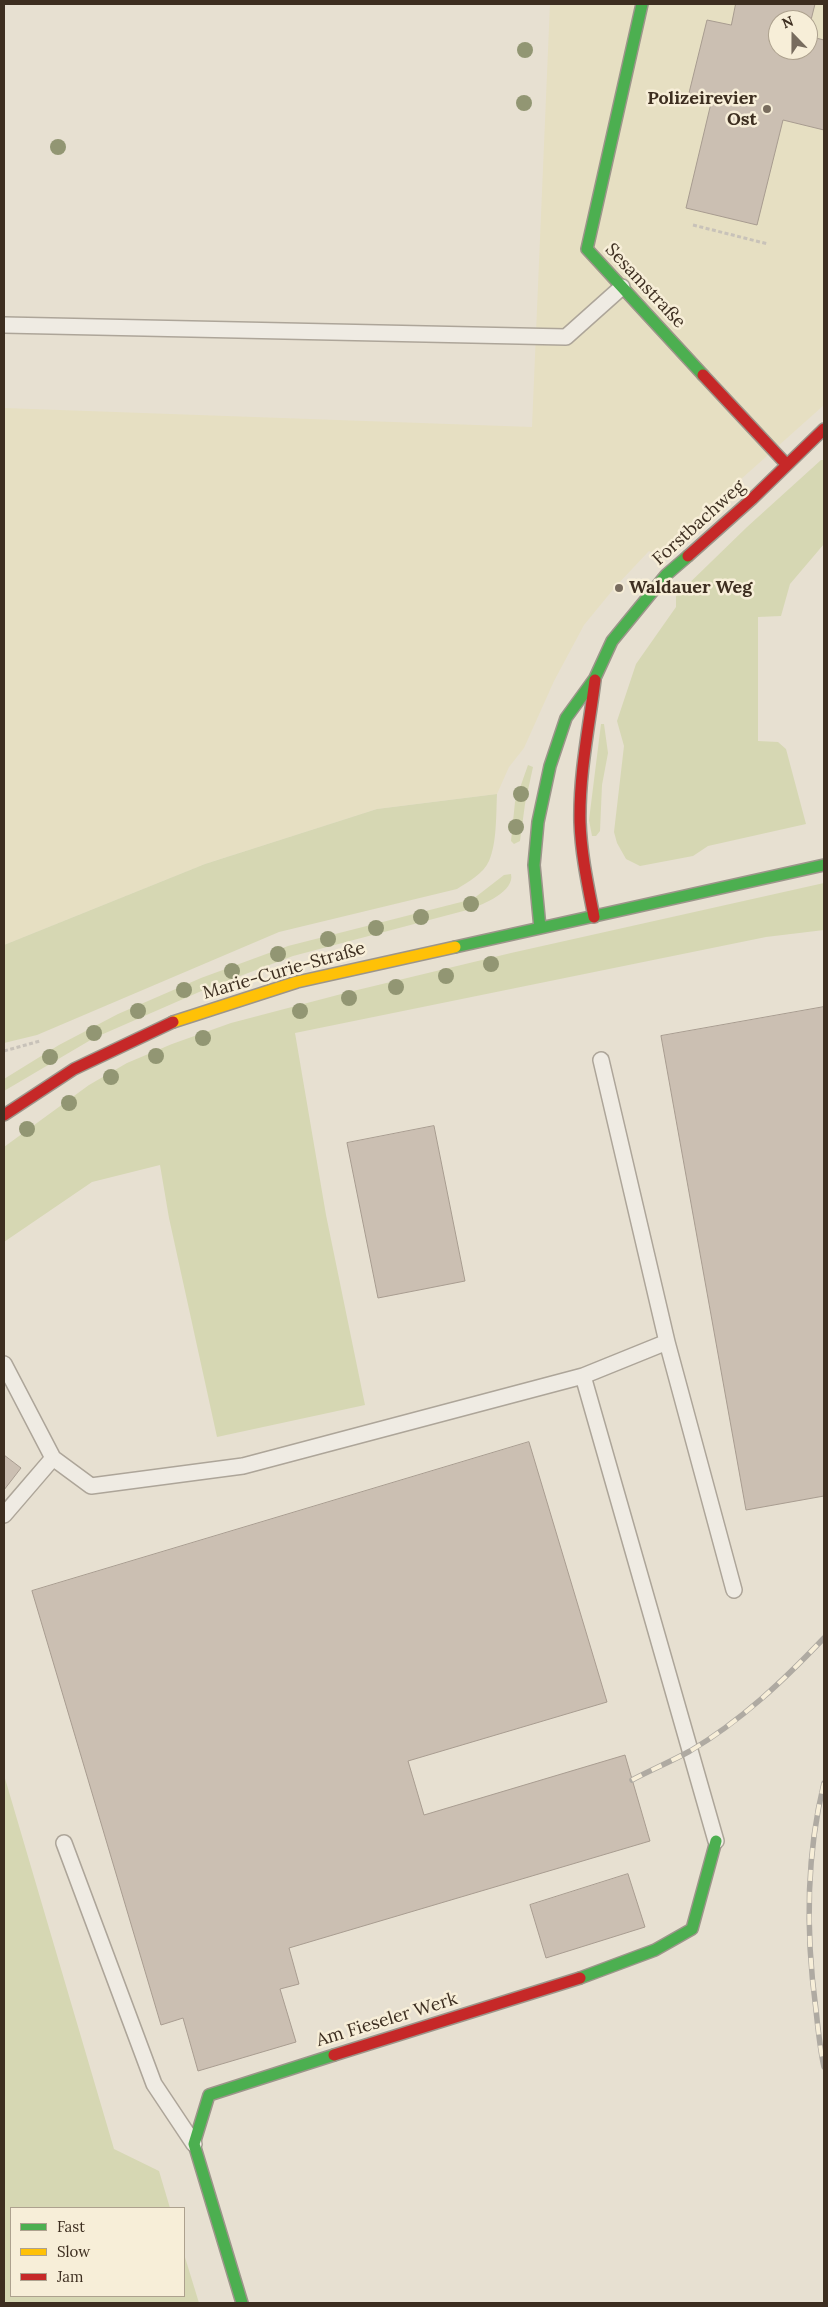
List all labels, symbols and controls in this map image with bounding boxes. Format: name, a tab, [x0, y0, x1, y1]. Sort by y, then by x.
north arrow	[768, 10, 818, 60]
text: N	[779, 12, 796, 32]
place label: Polizeirevier Ost	[647, 88, 757, 130]
marker: Polizeirevier Ost	[761, 103, 773, 115]
street label: Sesamstraße	[600, 239, 690, 333]
street label: Forstbachweg	[648, 476, 750, 570]
place label: Waldauer Weg	[629, 577, 752, 599]
marker: Waldauer Weg	[613, 582, 625, 594]
street label: Marie-Curie-Straße	[200, 937, 368, 1005]
street label: Am Fieseler Werk	[314, 1988, 460, 2052]
legend	[10, 2207, 185, 2297]
text: Fast	[57, 2217, 85, 2236]
text: Slow	[57, 2242, 90, 2261]
text: Jam	[57, 2267, 84, 2286]

